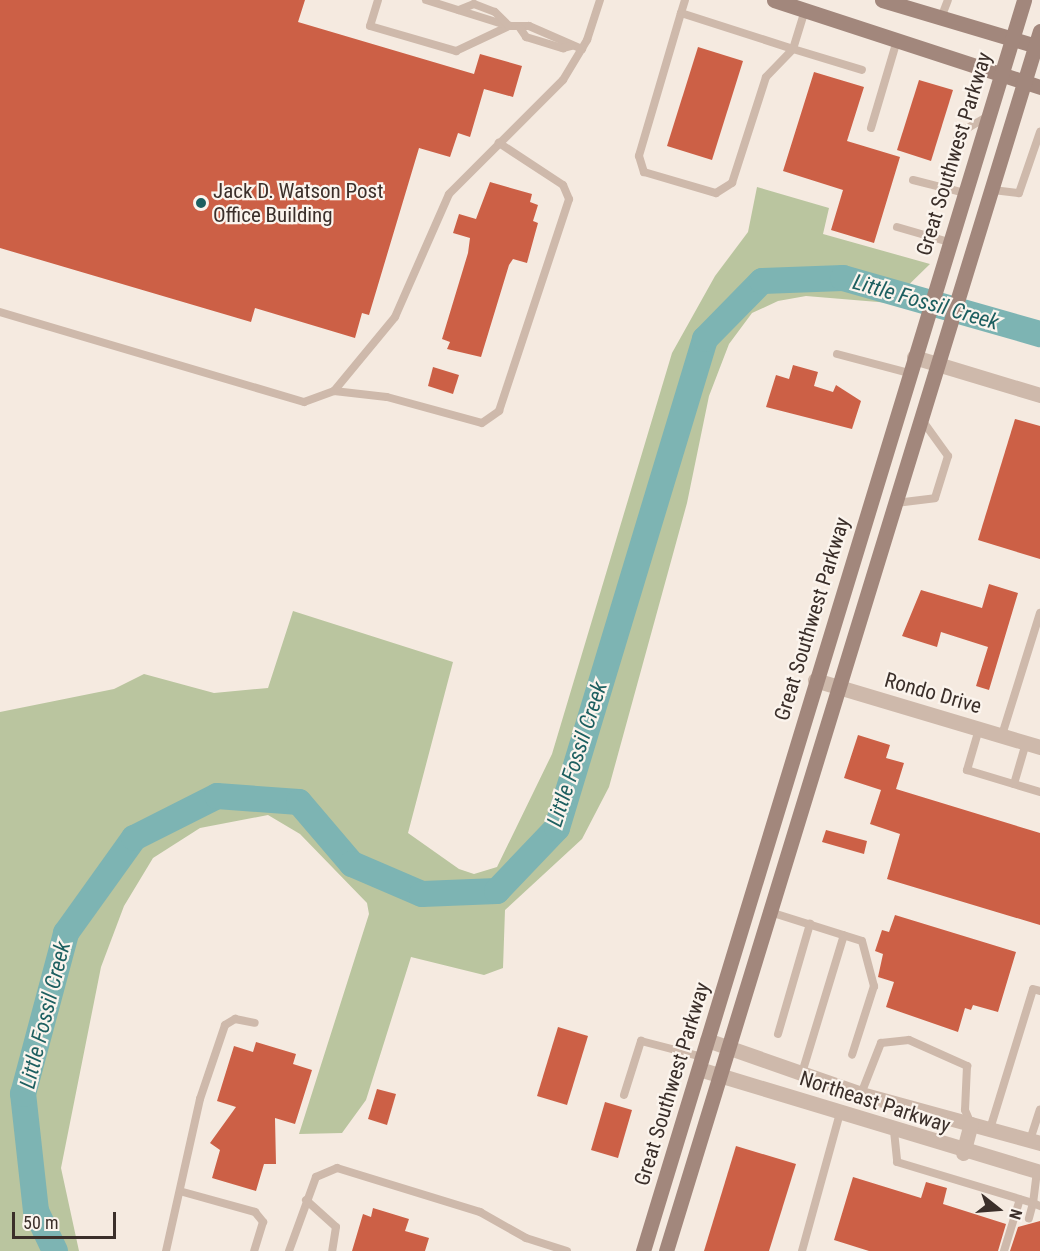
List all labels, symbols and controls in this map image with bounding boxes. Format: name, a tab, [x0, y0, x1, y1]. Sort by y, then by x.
street label: Great Southwest Parkway	[911, 49, 997, 259]
place label: Jack D. Watson Post Office Building	[213, 178, 383, 228]
marker: Jack D. Watson Post Office Building	[194, 196, 208, 210]
water label: Little Fossil Creek	[850, 269, 1002, 335]
street label: Great Southwest Parkway	[769, 514, 855, 724]
street label: Rondo Drive	[882, 667, 984, 719]
water label: Little Fossil Creek	[541, 678, 613, 830]
water label: Little Fossil Creek	[14, 939, 76, 1091]
street label: Great Southwest Parkway	[629, 979, 715, 1189]
street label: Northeast Parkway	[796, 1066, 954, 1138]
north arrow	[968, 1179, 1028, 1239]
scale bar	[15, 1200, 118, 1238]
text: N	[1005, 1207, 1026, 1222]
text: 50 m	[23, 1212, 58, 1233]

